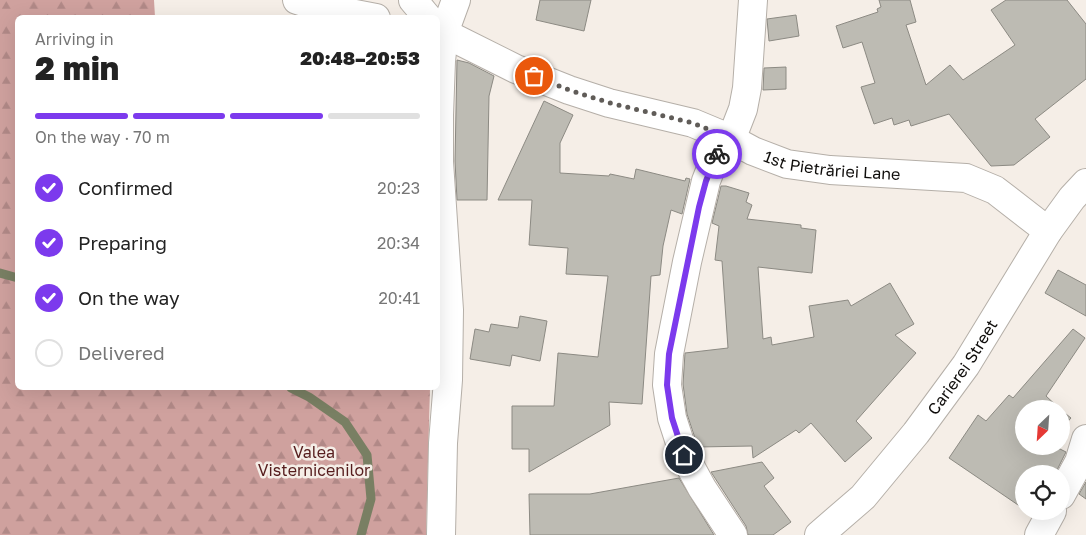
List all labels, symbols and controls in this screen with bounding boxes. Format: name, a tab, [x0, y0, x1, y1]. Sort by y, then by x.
text: Arriving in	[35, 29, 114, 49]
text: 20:48–20:53	[300, 46, 420, 69]
text: 2 min	[35, 49, 119, 87]
pin	[513, 55, 555, 97]
icon: bag	[520, 62, 548, 90]
text: On the way · 70 m	[35, 127, 170, 147]
courier	[692, 129, 742, 179]
icon: bike	[703, 140, 731, 168]
street label: 1st Pietrăriei Lane	[761, 146, 901, 184]
icon: check	[35, 174, 63, 202]
text: Confirmed	[78, 176, 173, 199]
text: 20:23	[377, 178, 420, 198]
icon: check	[35, 229, 63, 257]
text: Preparing	[78, 231, 167, 254]
text: 20:34	[377, 233, 420, 253]
icon: check	[35, 284, 63, 312]
text: On the way	[78, 286, 180, 309]
text: 20:41	[378, 288, 420, 308]
street label: Carierei Street	[923, 316, 1002, 419]
text: Delivered	[78, 341, 165, 364]
north arrow	[1015, 400, 1070, 455]
map controls	[1015, 400, 1070, 520]
pin	[663, 434, 705, 476]
icon: home	[670, 441, 698, 469]
park label: Valea Visternicenilor	[258, 442, 370, 480]
button: locate	[1015, 465, 1070, 520]

